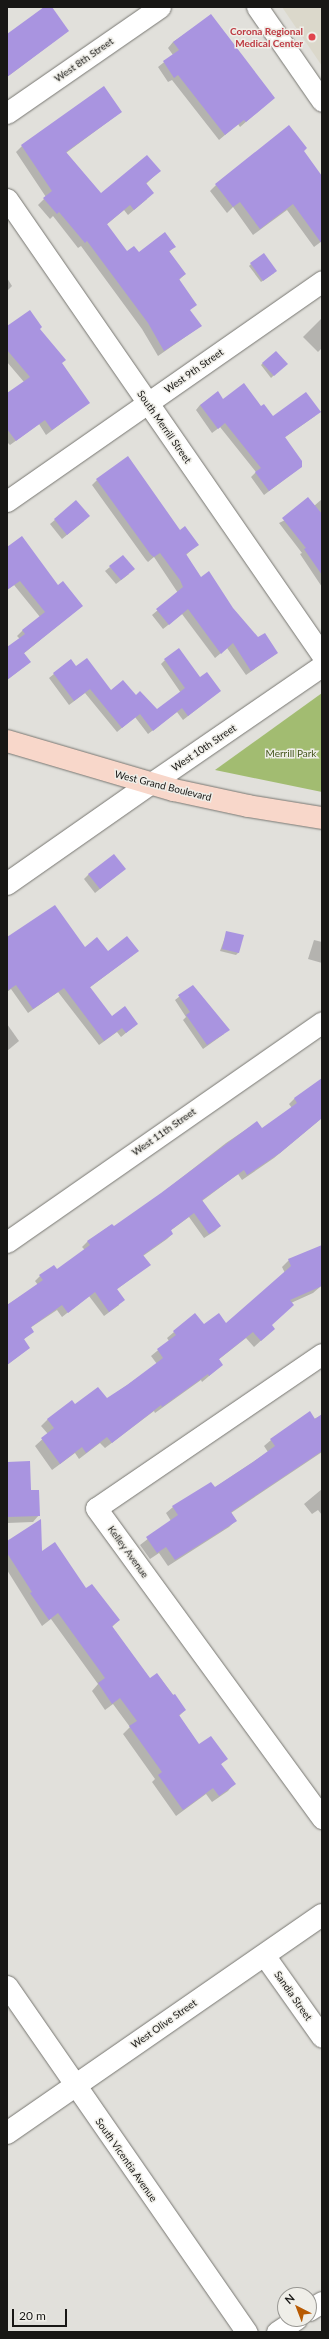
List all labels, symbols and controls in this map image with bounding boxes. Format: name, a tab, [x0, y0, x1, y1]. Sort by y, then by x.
place label: Corona Regional Medical Center	[230, 25, 303, 48]
marker: Corona Regional Medical Center	[306, 31, 318, 43]
street label: West 8th Street	[52, 35, 116, 85]
street label: West 9th Street	[162, 346, 226, 396]
street label: South Merrill Street	[134, 388, 194, 466]
street label: West 10th Street	[169, 722, 239, 774]
park label: Merrill Park	[266, 748, 316, 760]
street label: West Grand Boulevard	[113, 768, 213, 804]
street label: West 11th Street	[130, 1106, 198, 1158]
street label: Kelley Avenue	[105, 1523, 151, 1581]
street label: Sandia Street	[272, 1969, 314, 2023]
street label: West Olive Street	[129, 1997, 199, 2051]
street label: South Vicentia Avenue	[92, 2116, 160, 2204]
north arrow	[277, 2287, 317, 2327]
text: N	[282, 2291, 297, 2306]
scale bar	[14, 2301, 69, 2327]
text: 20 m	[19, 2308, 46, 2323]

